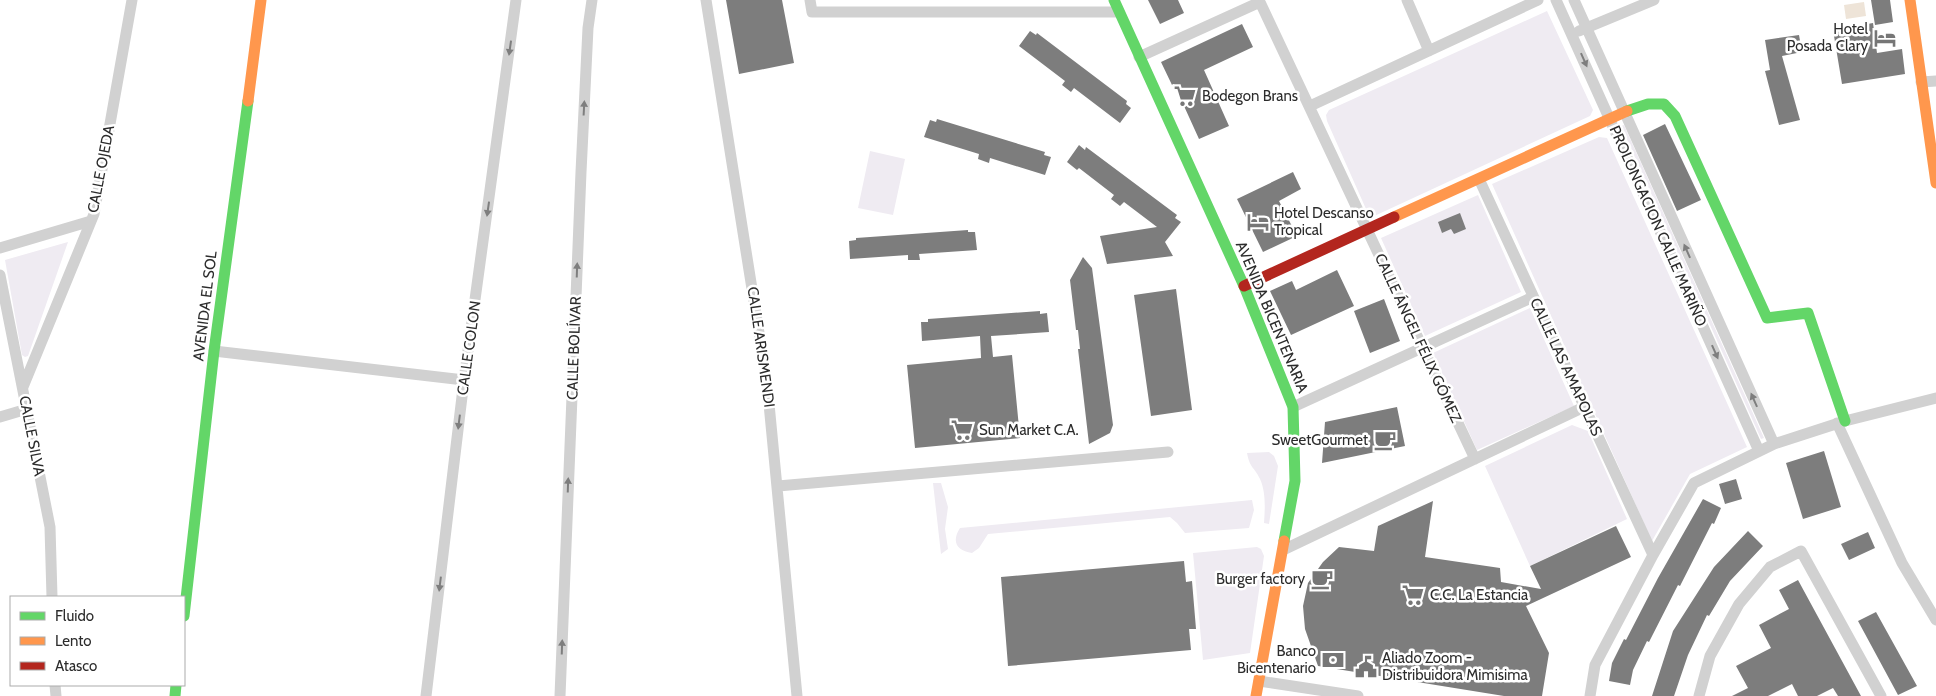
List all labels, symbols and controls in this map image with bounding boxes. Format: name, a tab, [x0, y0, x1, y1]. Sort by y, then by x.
place label: Hotel Posada Clary	[1787, 20, 1868, 55]
hotel icon: Hotel Posada Clary	[1872, 25, 1898, 51]
one-way arrow	[506, 41, 514, 57]
one-way arrow	[1580, 53, 1588, 67]
supermarket icon: Bodegon Brans	[1172, 83, 1198, 109]
place label: Bodegon Brans	[1202, 87, 1298, 105]
one-way arrow	[580, 99, 588, 115]
street label: CALLE OJEDA	[84, 123, 118, 214]
street label: PROLONGACION CALLE MARIÑO	[1605, 123, 1711, 329]
one-way arrow	[484, 202, 492, 218]
place label: Hotel Descanso Tropical	[1274, 204, 1374, 239]
hotel icon: Hotel Descanso Tropical	[1245, 209, 1271, 235]
street label: AVENIDA BICENTENARIA	[1232, 239, 1312, 396]
one-way arrow	[1683, 244, 1691, 258]
street label: AVENIDA EL SOL	[189, 249, 221, 362]
street label: CALLE ÁNGEL FÉLIX GÓMEZ	[1371, 250, 1466, 426]
one-way arrow	[573, 262, 581, 278]
street label: CALLE ARISMENDI	[744, 285, 778, 409]
street label: CALLE LAS AMAPOLAS	[1526, 295, 1606, 439]
street label: CALLE BOLÍVAR	[562, 296, 585, 400]
street label: CALLE COLON	[453, 300, 485, 396]
one-way arrow	[1711, 345, 1719, 359]
one-way arrow	[1749, 393, 1757, 407]
street label: CALLE SILVA	[15, 394, 49, 478]
one-way arrow	[455, 415, 463, 431]
supermarket icon: Sun Market C.A.	[949, 417, 975, 443]
place label: Sun Market C.A.	[979, 421, 1079, 439]
cafe icon: SweetGourmet	[1372, 427, 1398, 453]
place label: SweetGourmet	[1271, 431, 1368, 449]
one-way arrow	[564, 477, 572, 493]
cafe icon: Burger factory	[1309, 566, 1335, 592]
place label: Burger factory	[1216, 570, 1305, 588]
one-way arrow	[436, 576, 444, 592]
supermarket icon: C.C. La Estancia	[1400, 582, 1426, 608]
place label: C.C. La Estancia	[1430, 586, 1529, 604]
legend	[10, 596, 185, 686]
text: Fluido	[55, 607, 94, 625]
text: Lento	[55, 632, 92, 650]
one-way arrow	[558, 639, 566, 655]
place label: Banco Bicentenario	[1237, 642, 1316, 677]
bank icon: Banco Bicentenario	[1320, 647, 1346, 673]
place label: Aliado Zoom - Distribuidora Mimisima	[1382, 649, 1528, 684]
public building icon: Aliado Zoom - Distribuidora Mimisima	[1353, 654, 1379, 680]
text: Atasco	[55, 657, 97, 675]

